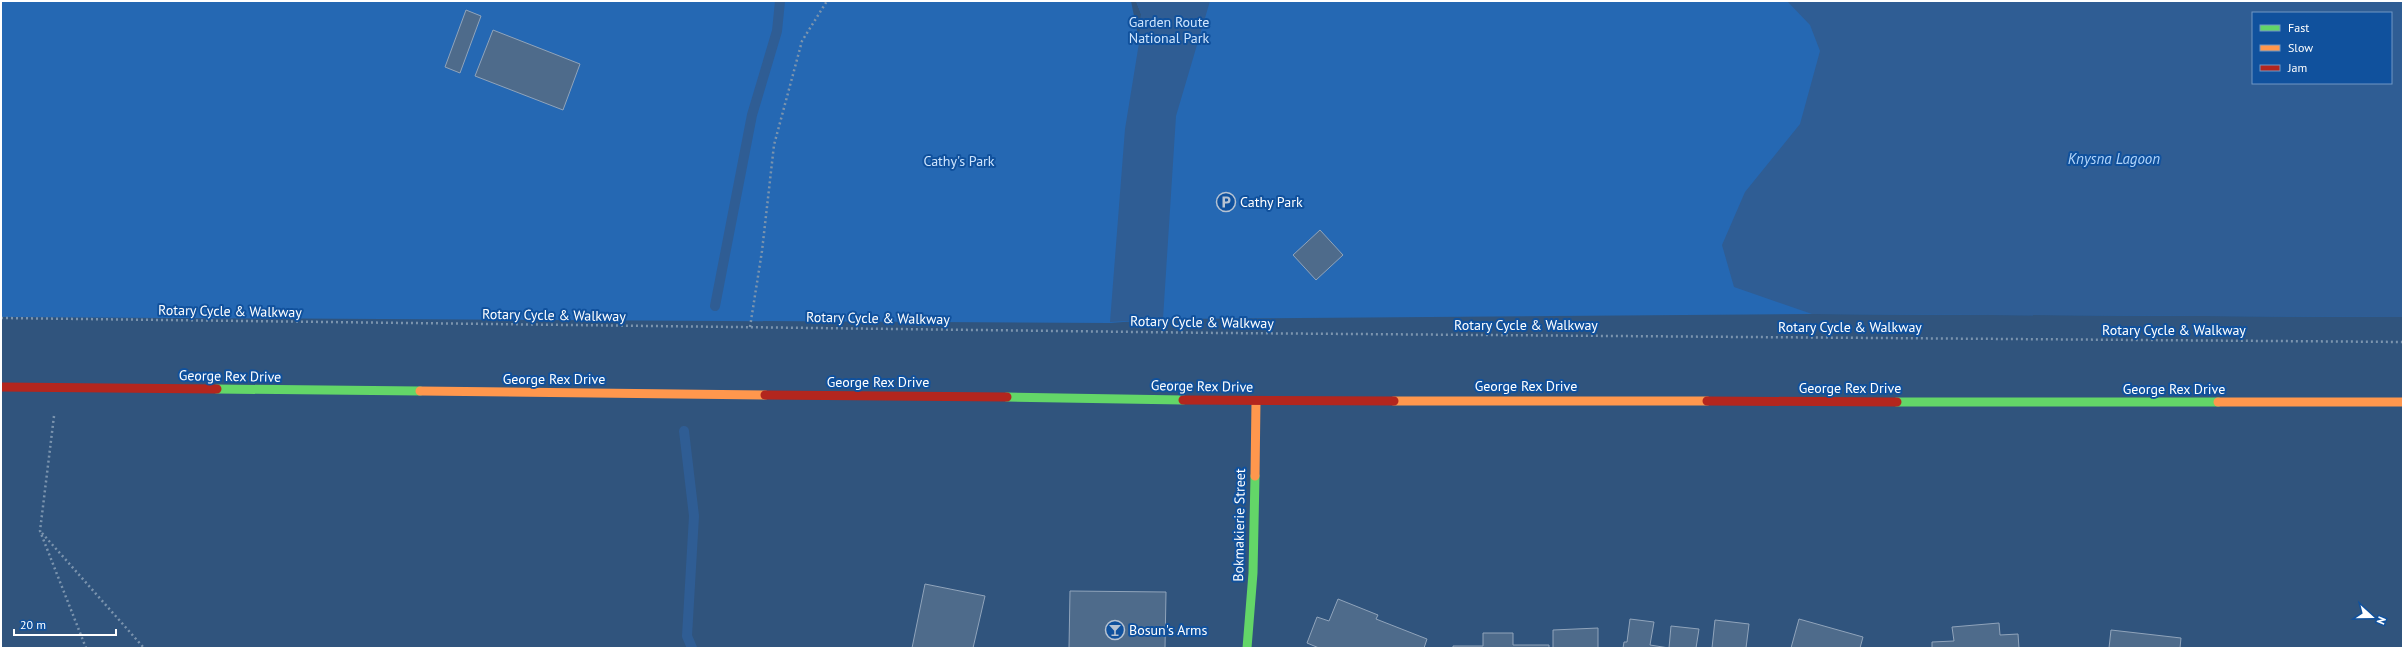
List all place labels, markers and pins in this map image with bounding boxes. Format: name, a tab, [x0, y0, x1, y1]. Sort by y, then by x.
parking icon: Cathy Park	[1215, 191, 1237, 213]
place label: Cathy Park	[1240, 193, 1303, 211]
bar icon: Bosun's Arms	[1104, 619, 1126, 641]
place label: Bosun's Arms	[1129, 621, 1207, 639]

